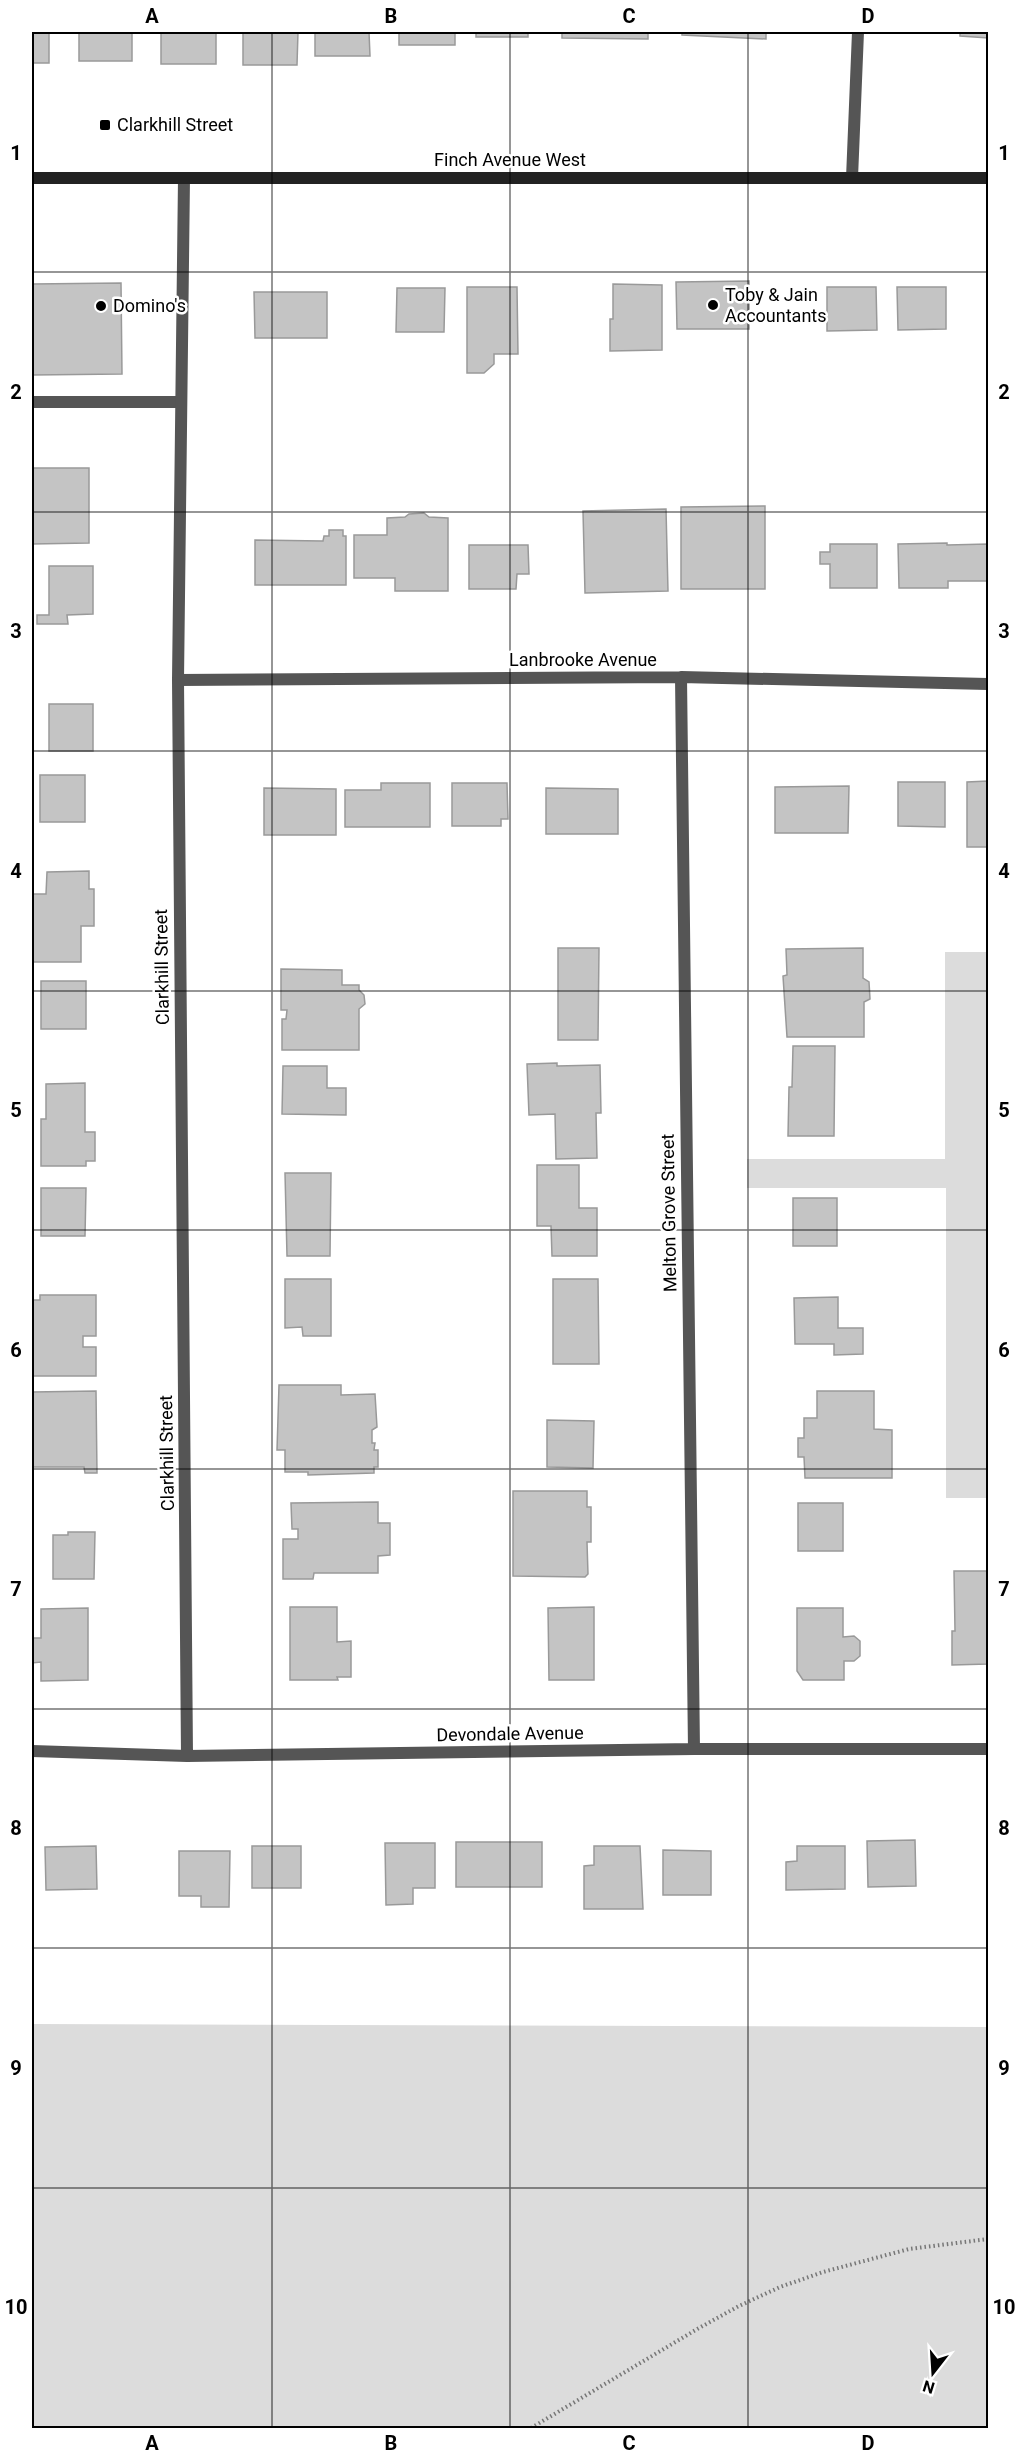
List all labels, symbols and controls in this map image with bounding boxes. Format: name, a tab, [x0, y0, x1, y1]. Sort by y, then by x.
text: A	[145, 4, 159, 28]
text: B	[385, 4, 397, 28]
text: C	[622, 4, 636, 28]
text: D	[862, 4, 875, 28]
place label: Clarkhill Street	[117, 114, 233, 135]
marker: Clarkhill Street	[98, 118, 112, 132]
text: 1	[10, 141, 22, 165]
text: 1	[998, 141, 1010, 165]
street label: Finch Avenue West	[434, 149, 586, 170]
place label: Toby & Jain Accountants	[725, 284, 827, 326]
place label: Domino's	[113, 295, 186, 316]
marker: Toby & Jain Accountants	[706, 298, 720, 312]
marker: Domino's	[94, 299, 108, 313]
text: 2	[10, 380, 22, 404]
text: 2	[998, 380, 1010, 404]
text: 3	[10, 619, 22, 643]
text: 3	[998, 619, 1010, 643]
street label: Lanbrooke Avenue	[509, 649, 657, 670]
text: 4	[10, 859, 22, 883]
text: 4	[998, 859, 1010, 883]
street label: Clarkhill Street	[150, 909, 173, 1025]
text: 5	[10, 1098, 22, 1122]
text: 5	[998, 1098, 1010, 1122]
street label: Melton Grove Street	[657, 1134, 680, 1292]
text: 6	[10, 1338, 22, 1362]
text: 6	[998, 1338, 1010, 1362]
street label: Clarkhill Street	[155, 1395, 178, 1511]
text: 7	[10, 1577, 22, 1601]
text: 7	[998, 1577, 1010, 1601]
street label: Devondale Avenue	[436, 1722, 584, 1745]
text: 8	[10, 1816, 22, 1840]
text: 8	[998, 1816, 1010, 1840]
text: 9	[10, 2056, 22, 2080]
text: 9	[998, 2056, 1010, 2080]
text: 10	[5, 2295, 27, 2319]
text: 10	[993, 2295, 1015, 2319]
north arrow	[903, 2343, 963, 2403]
text: N	[921, 2376, 937, 2398]
text: A	[145, 2431, 159, 2455]
text: B	[385, 2431, 397, 2455]
text: C	[622, 2431, 636, 2455]
text: D	[862, 2431, 875, 2455]

